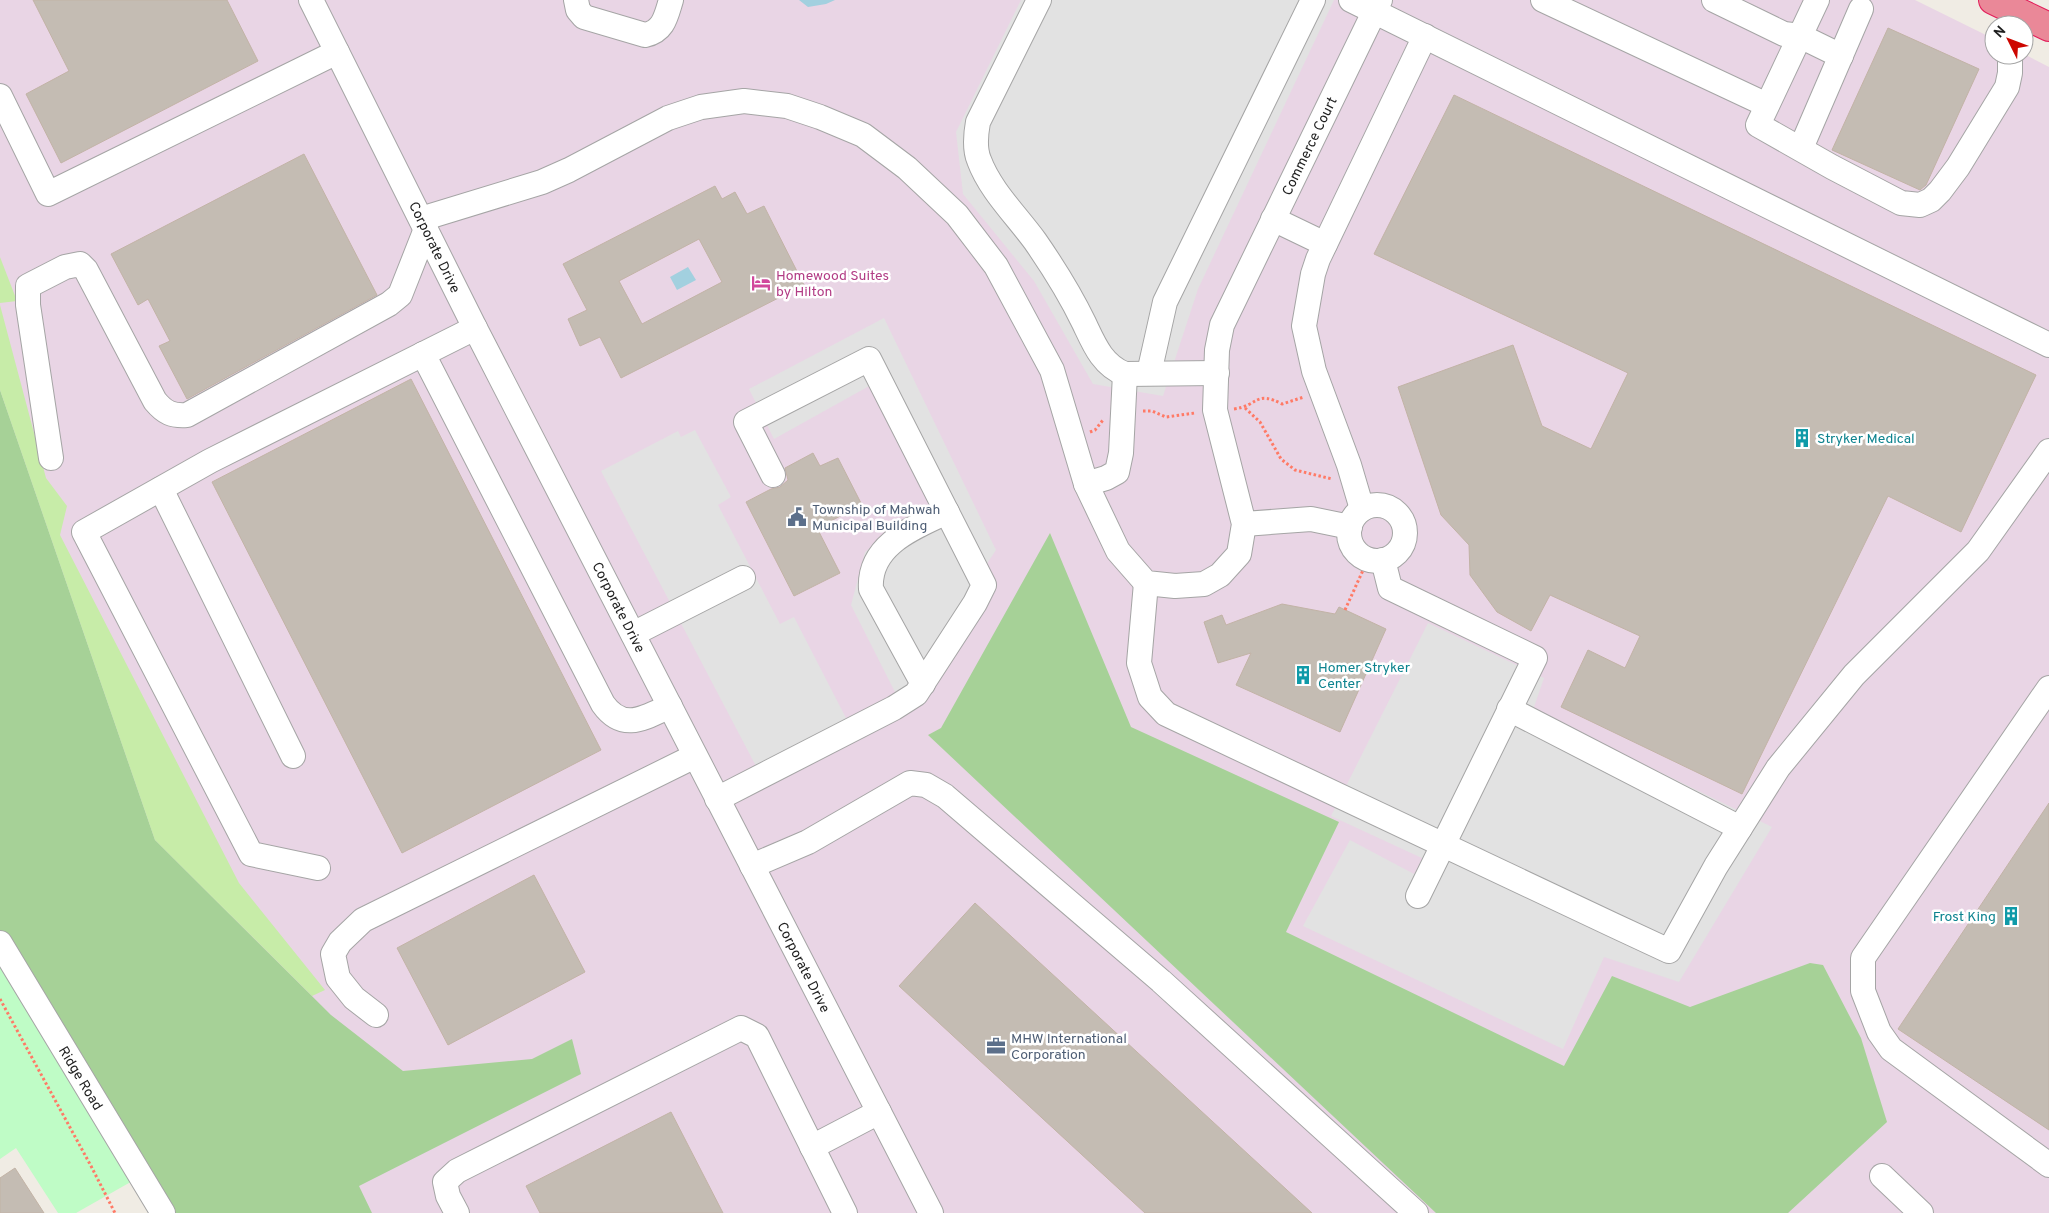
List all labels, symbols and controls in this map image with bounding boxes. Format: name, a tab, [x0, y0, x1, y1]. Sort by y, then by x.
north arrow	[1984, 15, 2034, 65]
text: N	[1991, 23, 2010, 42]
street label: Commerce Court	[1279, 95, 1342, 199]
street label: Corporate Drive	[404, 199, 463, 296]
place label: Homewood Suites by Hilton	[776, 268, 889, 301]
hotel icon: Homewood Suites by Hilton	[750, 272, 772, 294]
building icon: Stryker Medical	[1791, 427, 1813, 449]
place label: Stryker Medical	[1817, 431, 1915, 448]
place label: Township of Mahwah Municipal Building	[812, 502, 940, 535]
public building icon: Township of Mahwah Municipal Building	[786, 506, 808, 528]
street label: Corporate Drive	[587, 559, 648, 656]
place label: Homer Stryker Center	[1318, 660, 1411, 693]
building icon: Homer Stryker Center	[1292, 664, 1314, 686]
building icon: Frost King	[2000, 905, 2022, 927]
place label: Frost King	[1933, 909, 1996, 926]
street label: Corporate Drive	[772, 919, 833, 1016]
place label: MHW International Corporation	[1011, 1031, 1127, 1064]
office icon: MHW International Corporation	[985, 1035, 1007, 1057]
street label: Ridge Road	[54, 1044, 105, 1114]

